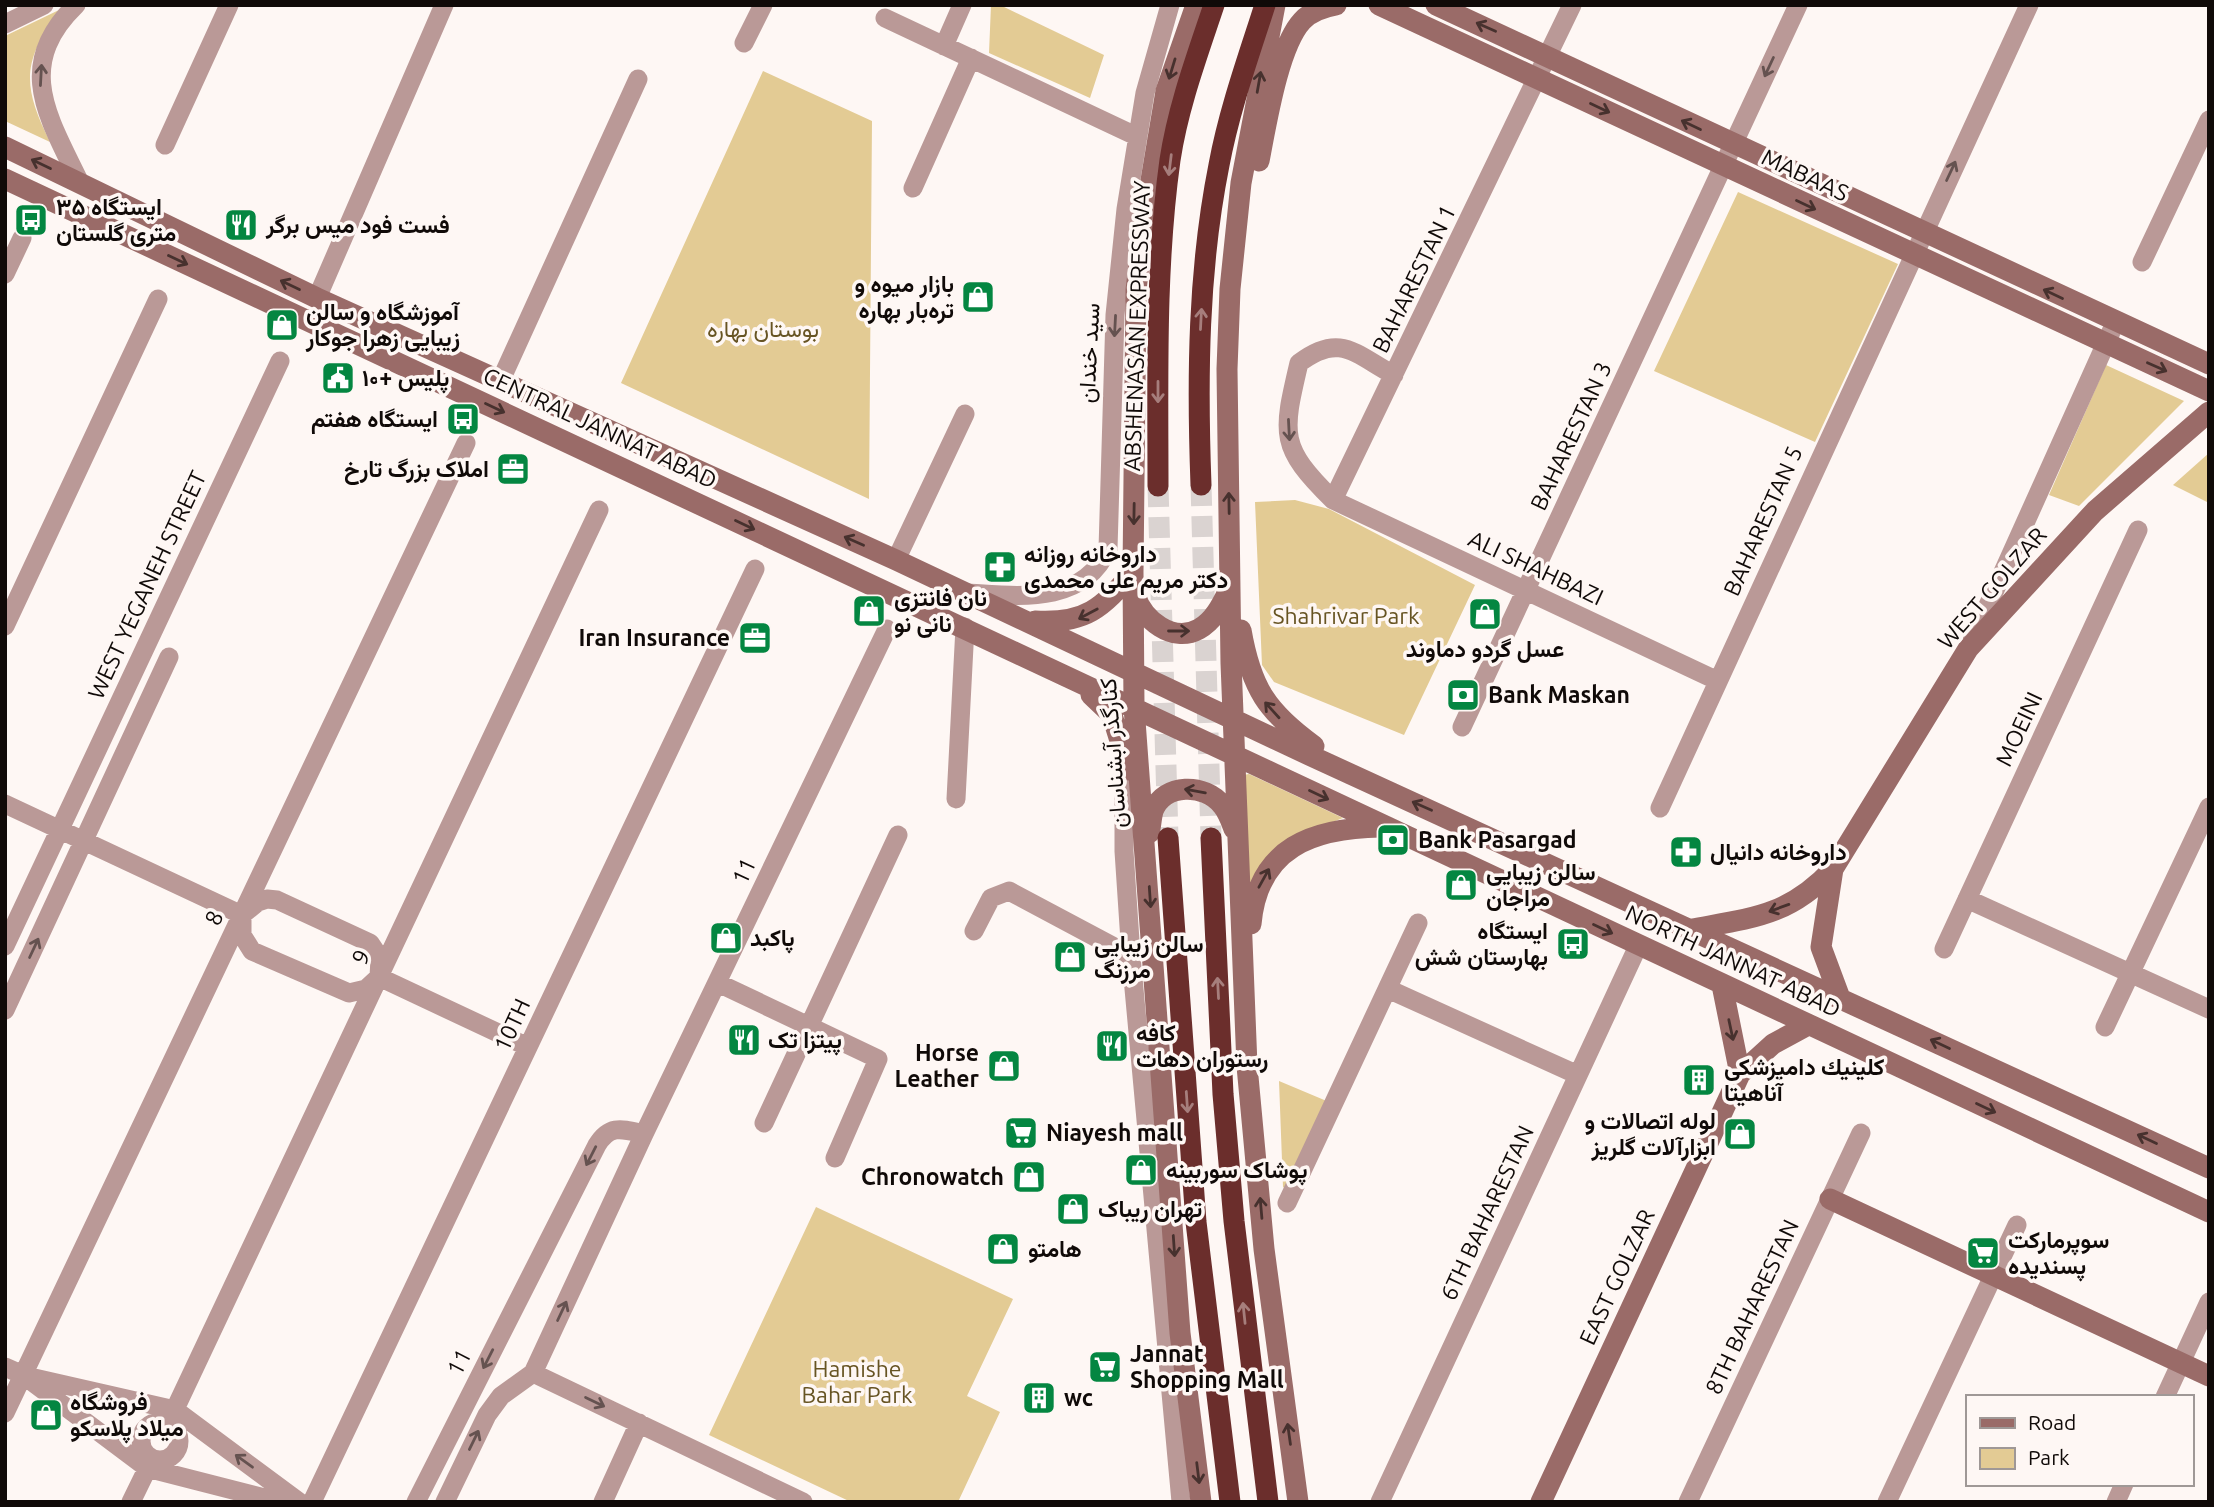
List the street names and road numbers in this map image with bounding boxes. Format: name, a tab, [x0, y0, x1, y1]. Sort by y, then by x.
street label: MABAAS	[1758, 144, 1852, 205]
street label: ABSHENASAN EXPRESSWAY	[1119, 180, 1154, 472]
street label: BAHARESTAN 1	[1367, 201, 1460, 357]
street label: سید خندان	[1073, 302, 1105, 404]
street label: BAHARESTAN 3	[1525, 358, 1616, 514]
street label: CENTRAL JANNAT ABAD	[480, 362, 721, 493]
street label: BAHARESTAN 5	[1718, 442, 1807, 599]
street label: WEST YEGANEH STREET	[83, 467, 211, 703]
street label: WEST GOLZAR	[1932, 522, 2051, 653]
street label: ALI SHAHBAZI	[1465, 525, 1608, 610]
street label: کنارگذر آبشناسان	[1095, 677, 1133, 829]
street label: MOEINI	[1991, 688, 2047, 770]
street label: 11	[727, 854, 760, 888]
street label: NORTH JANNAT ABAD	[1622, 900, 1845, 1021]
street label: 8	[199, 907, 228, 929]
street label: 9	[346, 946, 375, 968]
street label: 10TH	[489, 995, 534, 1055]
street label: 6TH BAHARESTAN	[1435, 1122, 1538, 1304]
street label: EAST GOLZAR	[1574, 1205, 1659, 1348]
street label: 8TH BAHARESTAN	[1700, 1216, 1803, 1398]
street label: 11	[442, 1345, 476, 1379]

